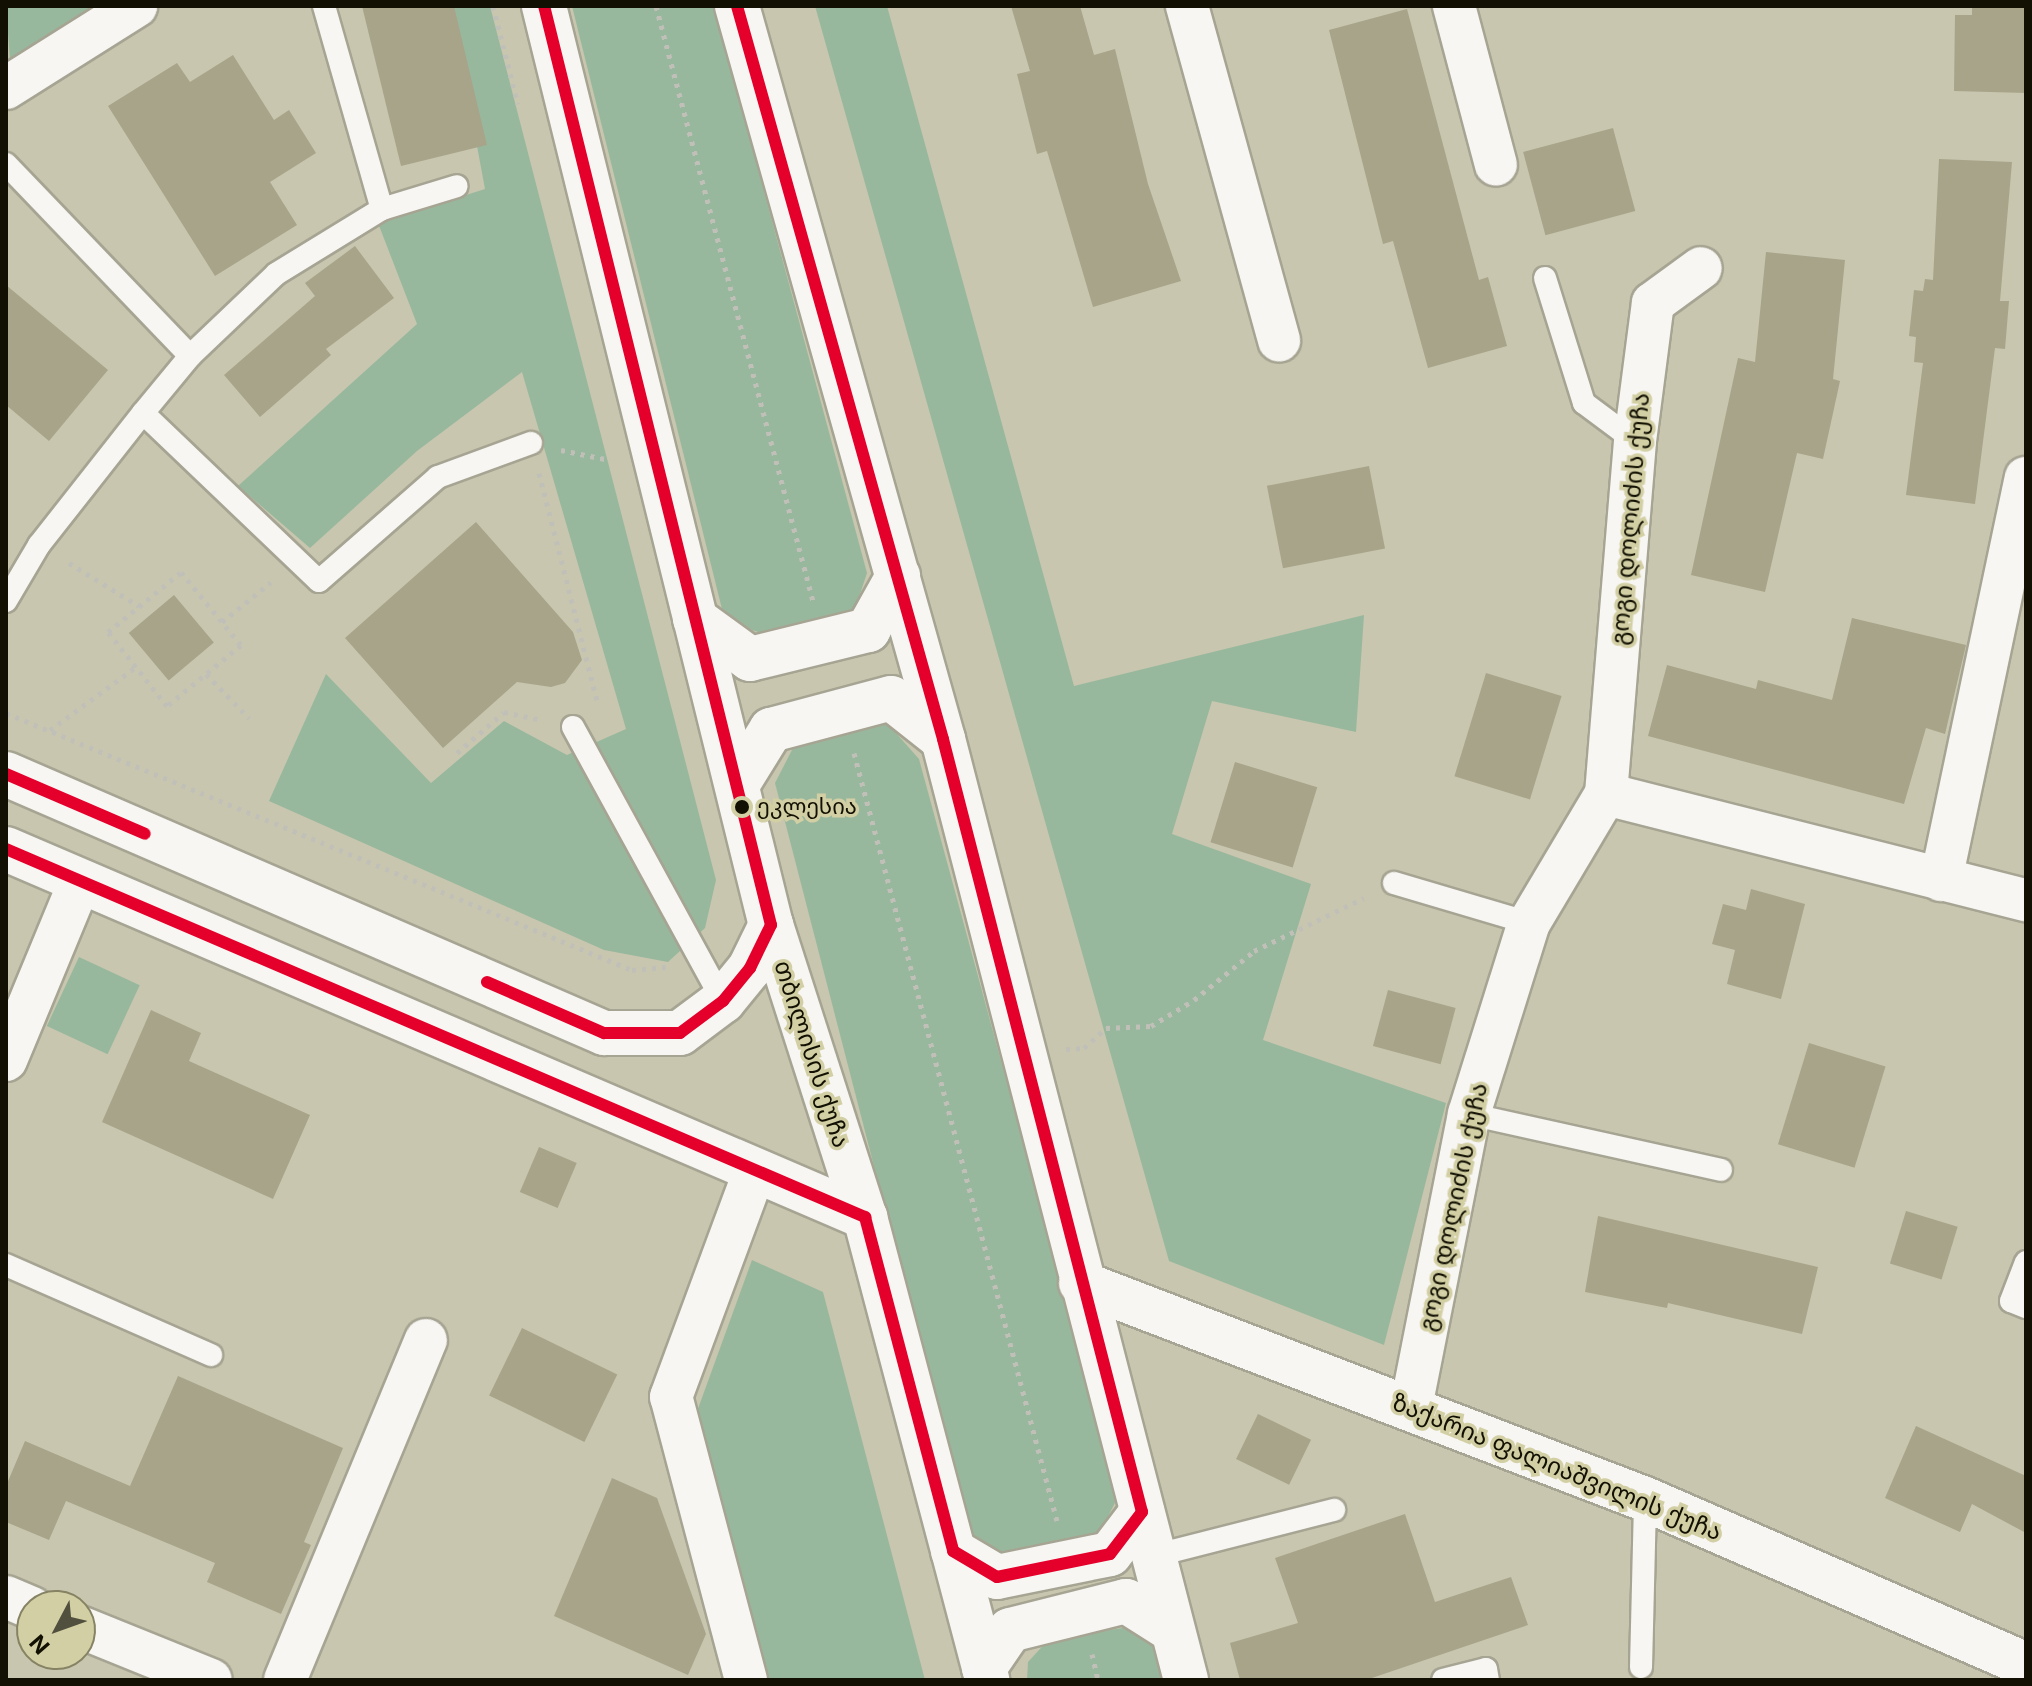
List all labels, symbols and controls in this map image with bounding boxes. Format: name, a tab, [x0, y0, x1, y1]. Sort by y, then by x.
street label: გოგი დოლიძის ქუჩა	[1605, 392, 1655, 646]
place label: ეკლესია	[757, 794, 857, 820]
marker: ეკლესია	[734, 799, 750, 815]
street label: თბილისის ქუჩა	[768, 957, 856, 1151]
street label: გოგი დოლიძის ქუჩა	[1413, 1080, 1493, 1334]
street label: ზაქარია ფალიაშვილის ქუჩა	[1388, 1388, 1726, 1546]
north arrow	[16, 1590, 96, 1670]
text: N	[24, 1630, 55, 1659]

